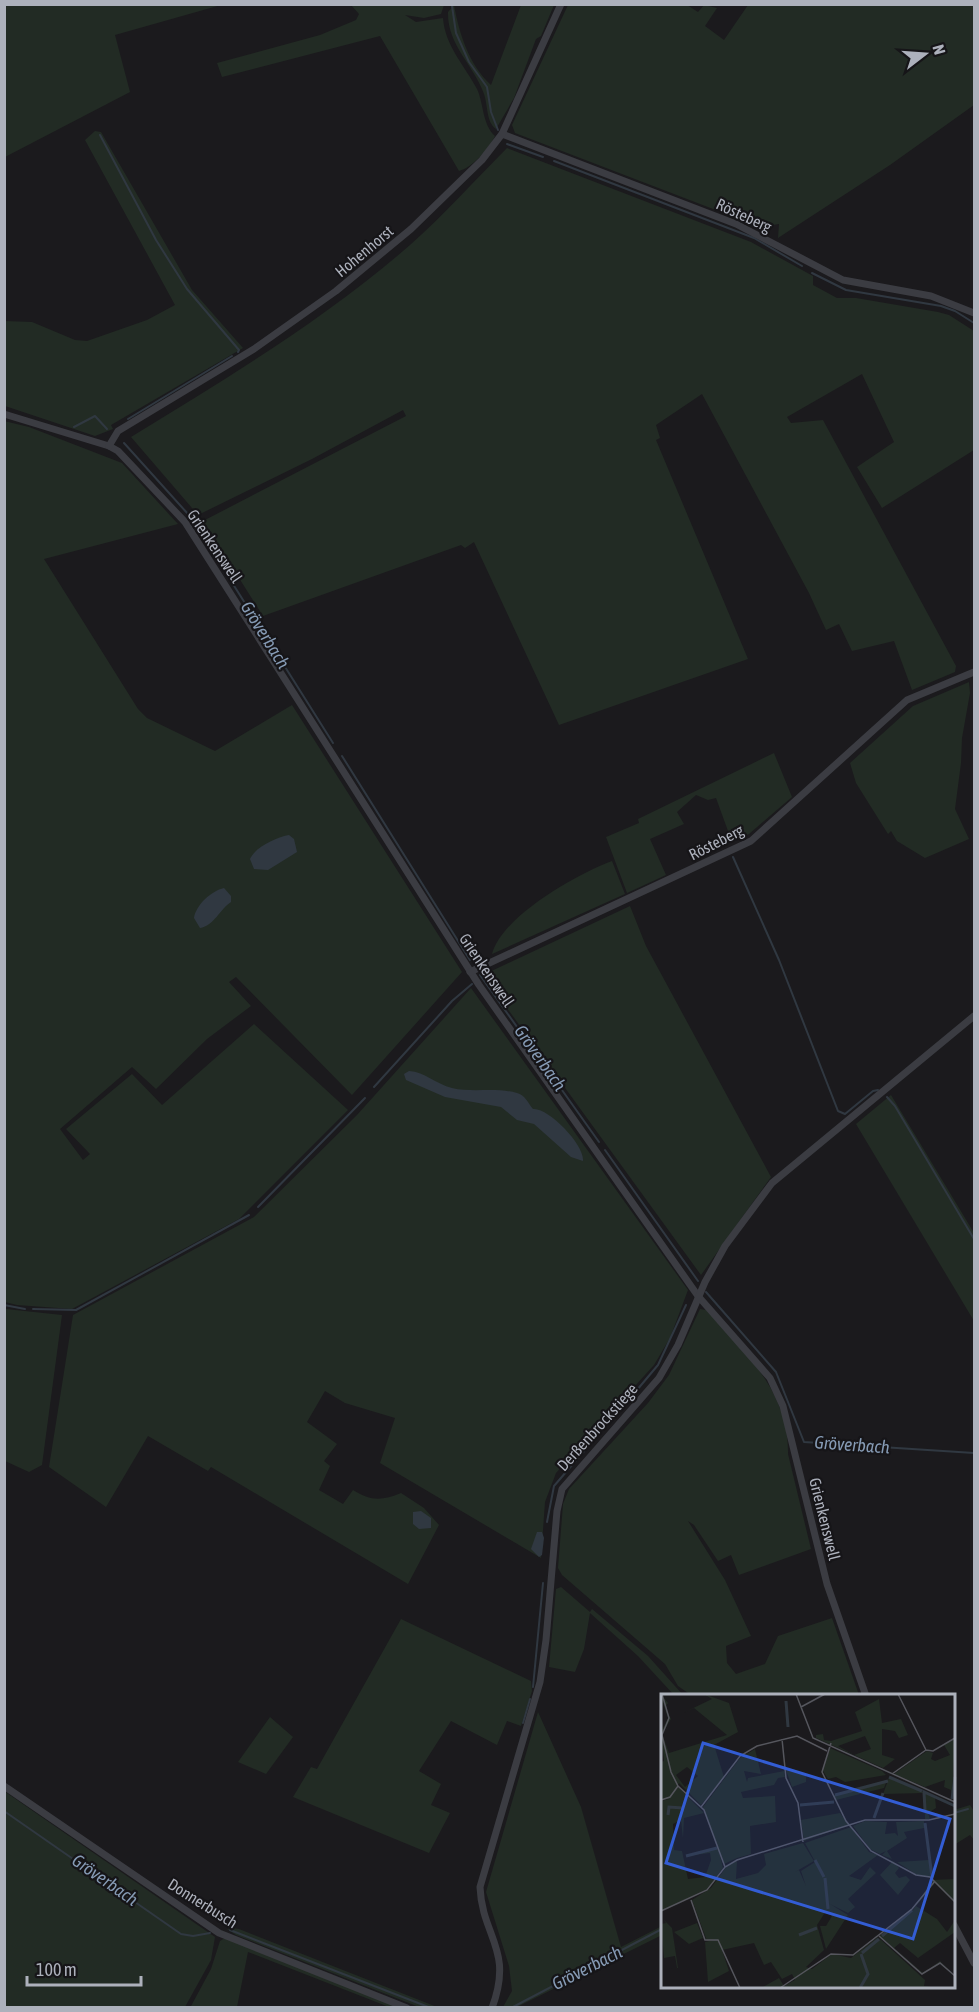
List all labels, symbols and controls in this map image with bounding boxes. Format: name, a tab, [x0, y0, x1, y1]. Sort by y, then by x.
north arrow	[895, 24, 955, 84]
text: N	[929, 42, 949, 57]
street label: Rösteberg	[713, 194, 775, 237]
street label: Hohenhorst	[331, 221, 397, 280]
street label: Grienkenswell	[184, 506, 246, 587]
water label: Gröverbach	[236, 597, 294, 673]
street label: Rösteberg	[686, 821, 747, 864]
street label: Grienkenswell	[456, 930, 518, 1011]
water label: Gröverbach	[510, 1021, 571, 1095]
street label: Derßenbrockstiege	[553, 1380, 642, 1475]
water label: Gröverbach	[814, 1431, 891, 1458]
street label: Grienkenswell	[806, 1476, 844, 1563]
inset map	[661, 1694, 955, 1988]
water label: Gröverbach	[68, 1849, 142, 1910]
street label: Donnerbusch	[165, 1875, 241, 1931]
water label: Gröverbach	[548, 1941, 625, 1994]
scale bar	[27, 1949, 141, 1987]
text: 100 m	[36, 1959, 77, 1980]

